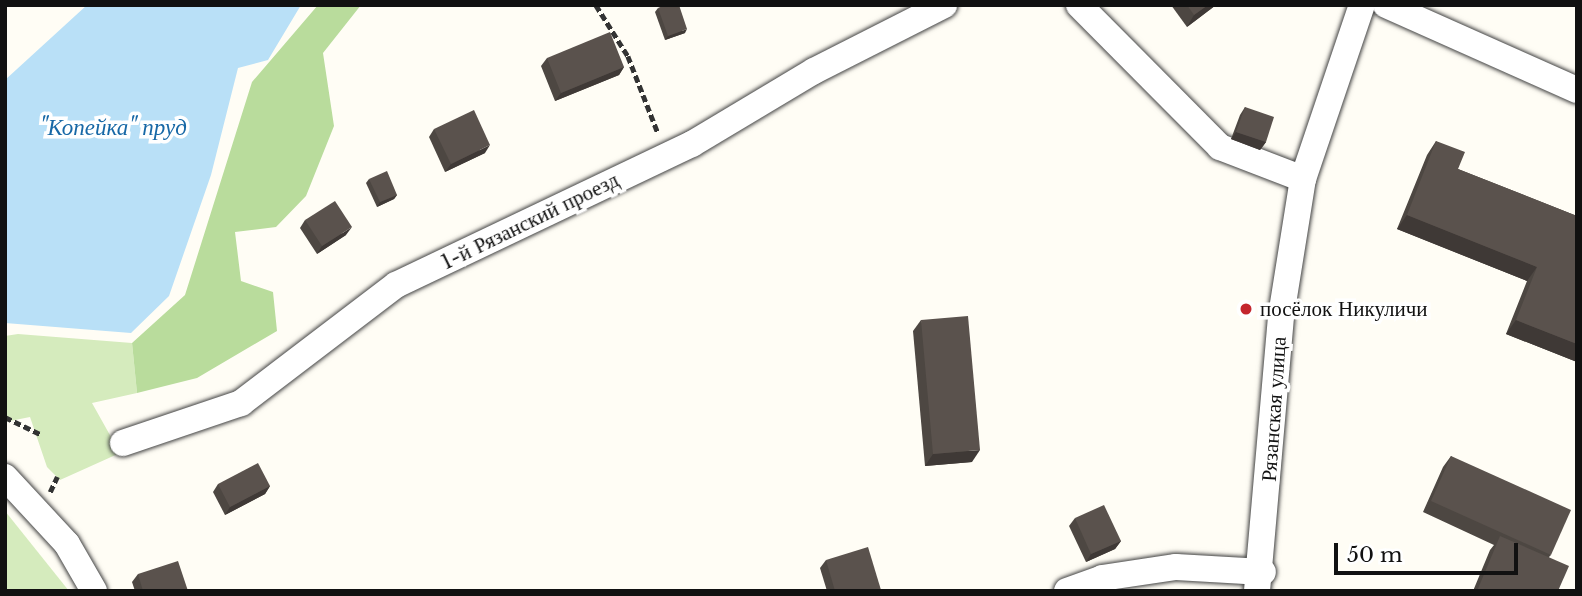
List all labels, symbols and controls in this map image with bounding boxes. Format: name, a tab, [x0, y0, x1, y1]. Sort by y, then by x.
water label: "Копейка" пруд	[39, 113, 187, 141]
street label: 1-й Рязанский проезд	[437, 167, 623, 275]
place label: посёлок Никуличи	[1260, 296, 1428, 322]
marker: посёлок Никуличи	[1238, 301, 1254, 317]
street label: Рязанская улица	[1256, 336, 1292, 482]
scale bar	[1337, 530, 1521, 574]
text: 50 m	[1347, 542, 1402, 568]

